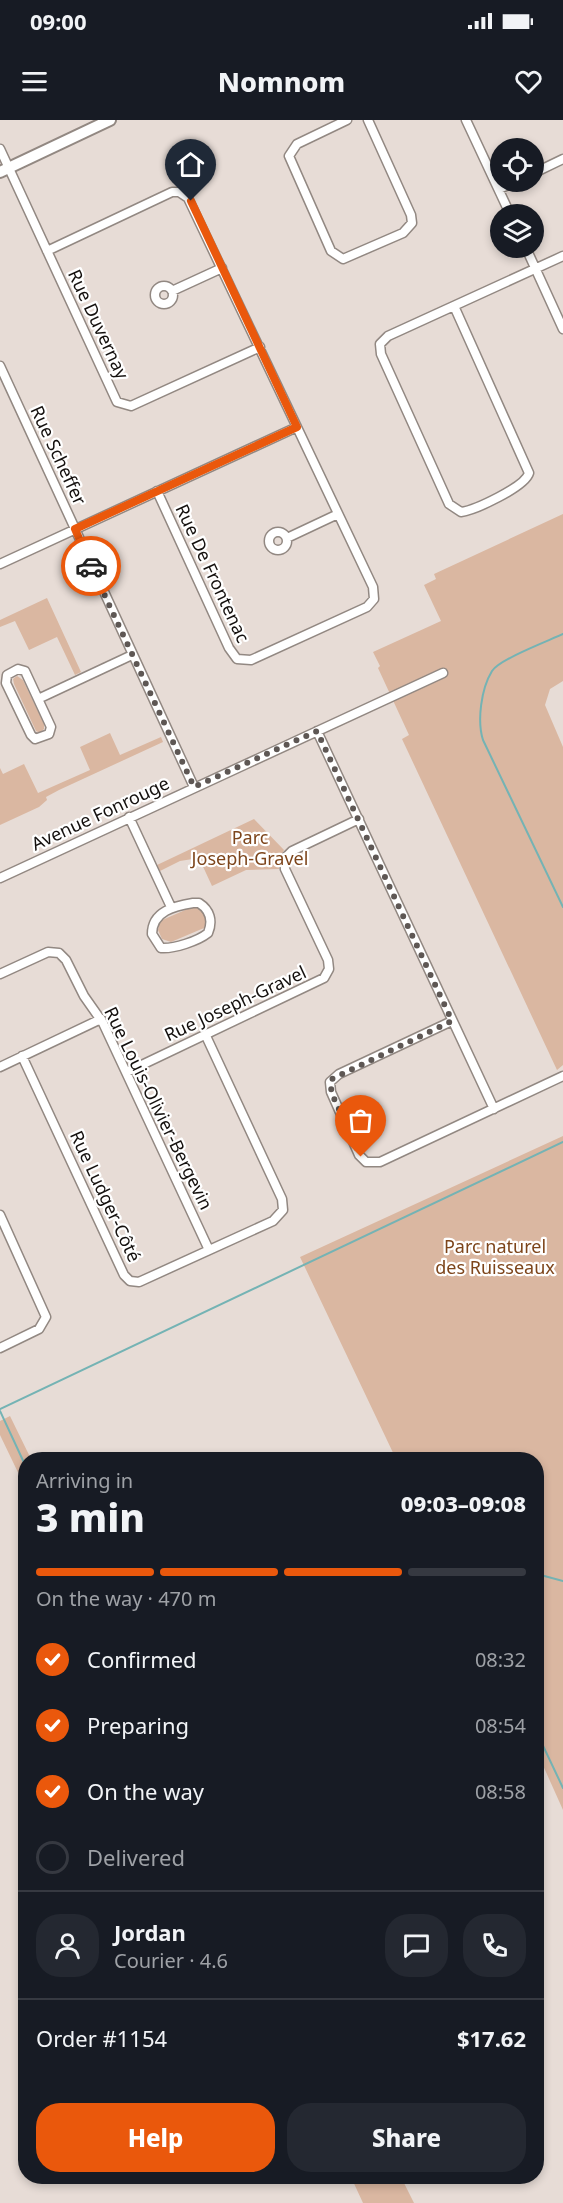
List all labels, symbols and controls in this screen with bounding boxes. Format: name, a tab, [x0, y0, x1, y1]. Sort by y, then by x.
text: 09:00	[30, 6, 87, 36]
text: Nomnom	[218, 63, 345, 100]
icon: menu	[18, 65, 51, 98]
icon: heart	[512, 65, 545, 98]
map controls	[490, 138, 544, 258]
button: locate	[490, 138, 544, 192]
pin	[165, 139, 216, 201]
icon: home	[174, 148, 207, 181]
button: layers	[490, 204, 544, 258]
street label: Rue Duvernay	[63, 265, 135, 384]
street label: Rue Scheffer	[26, 401, 93, 509]
street label: Rue De Frontenac	[170, 500, 256, 646]
courier	[61, 536, 121, 596]
icon: car	[75, 550, 108, 583]
street label: Avenue Fonrouge	[27, 771, 173, 855]
park label: Parc Joseph-Gravel	[190, 825, 308, 870]
street label: Rue Joseph-Gravel	[160, 960, 310, 1046]
street label: Rue Louis-Olivier-Bergevin	[99, 1002, 219, 1214]
pin	[335, 1095, 386, 1157]
icon: bag	[344, 1104, 377, 1137]
street label: Rue Ludger-Côté	[65, 1127, 147, 1265]
park label: Parc naturel des Ruisseaux	[435, 1234, 555, 1279]
text: Arriving in	[36, 1467, 133, 1494]
text: 09:03–09:08	[401, 1488, 526, 1518]
text: 3 min	[36, 1490, 145, 1543]
text: On the way · 470 m	[36, 1585, 216, 1612]
icon: check	[36, 1643, 69, 1676]
text: Confirmed	[87, 1644, 197, 1674]
text: 08:32	[475, 1646, 526, 1673]
icon: check	[36, 1709, 69, 1742]
text: Preparing	[87, 1710, 189, 1740]
text: 08:54	[475, 1712, 526, 1739]
icon: check	[36, 1775, 69, 1808]
text: On the way	[87, 1776, 204, 1806]
text: 08:58	[475, 1778, 526, 1805]
text: Delivered	[87, 1842, 185, 1872]
button: person	[36, 1914, 99, 1977]
button: chat	[385, 1914, 448, 1977]
button: phone	[463, 1914, 526, 1977]
text: Jordan	[114, 1917, 186, 1947]
text: Courier · 4.6	[114, 1947, 228, 1974]
text: Order #1154	[36, 2023, 167, 2053]
text: $17.62	[457, 2023, 526, 2053]
button: Help	[36, 2103, 275, 2172]
button: Share	[287, 2103, 526, 2172]

